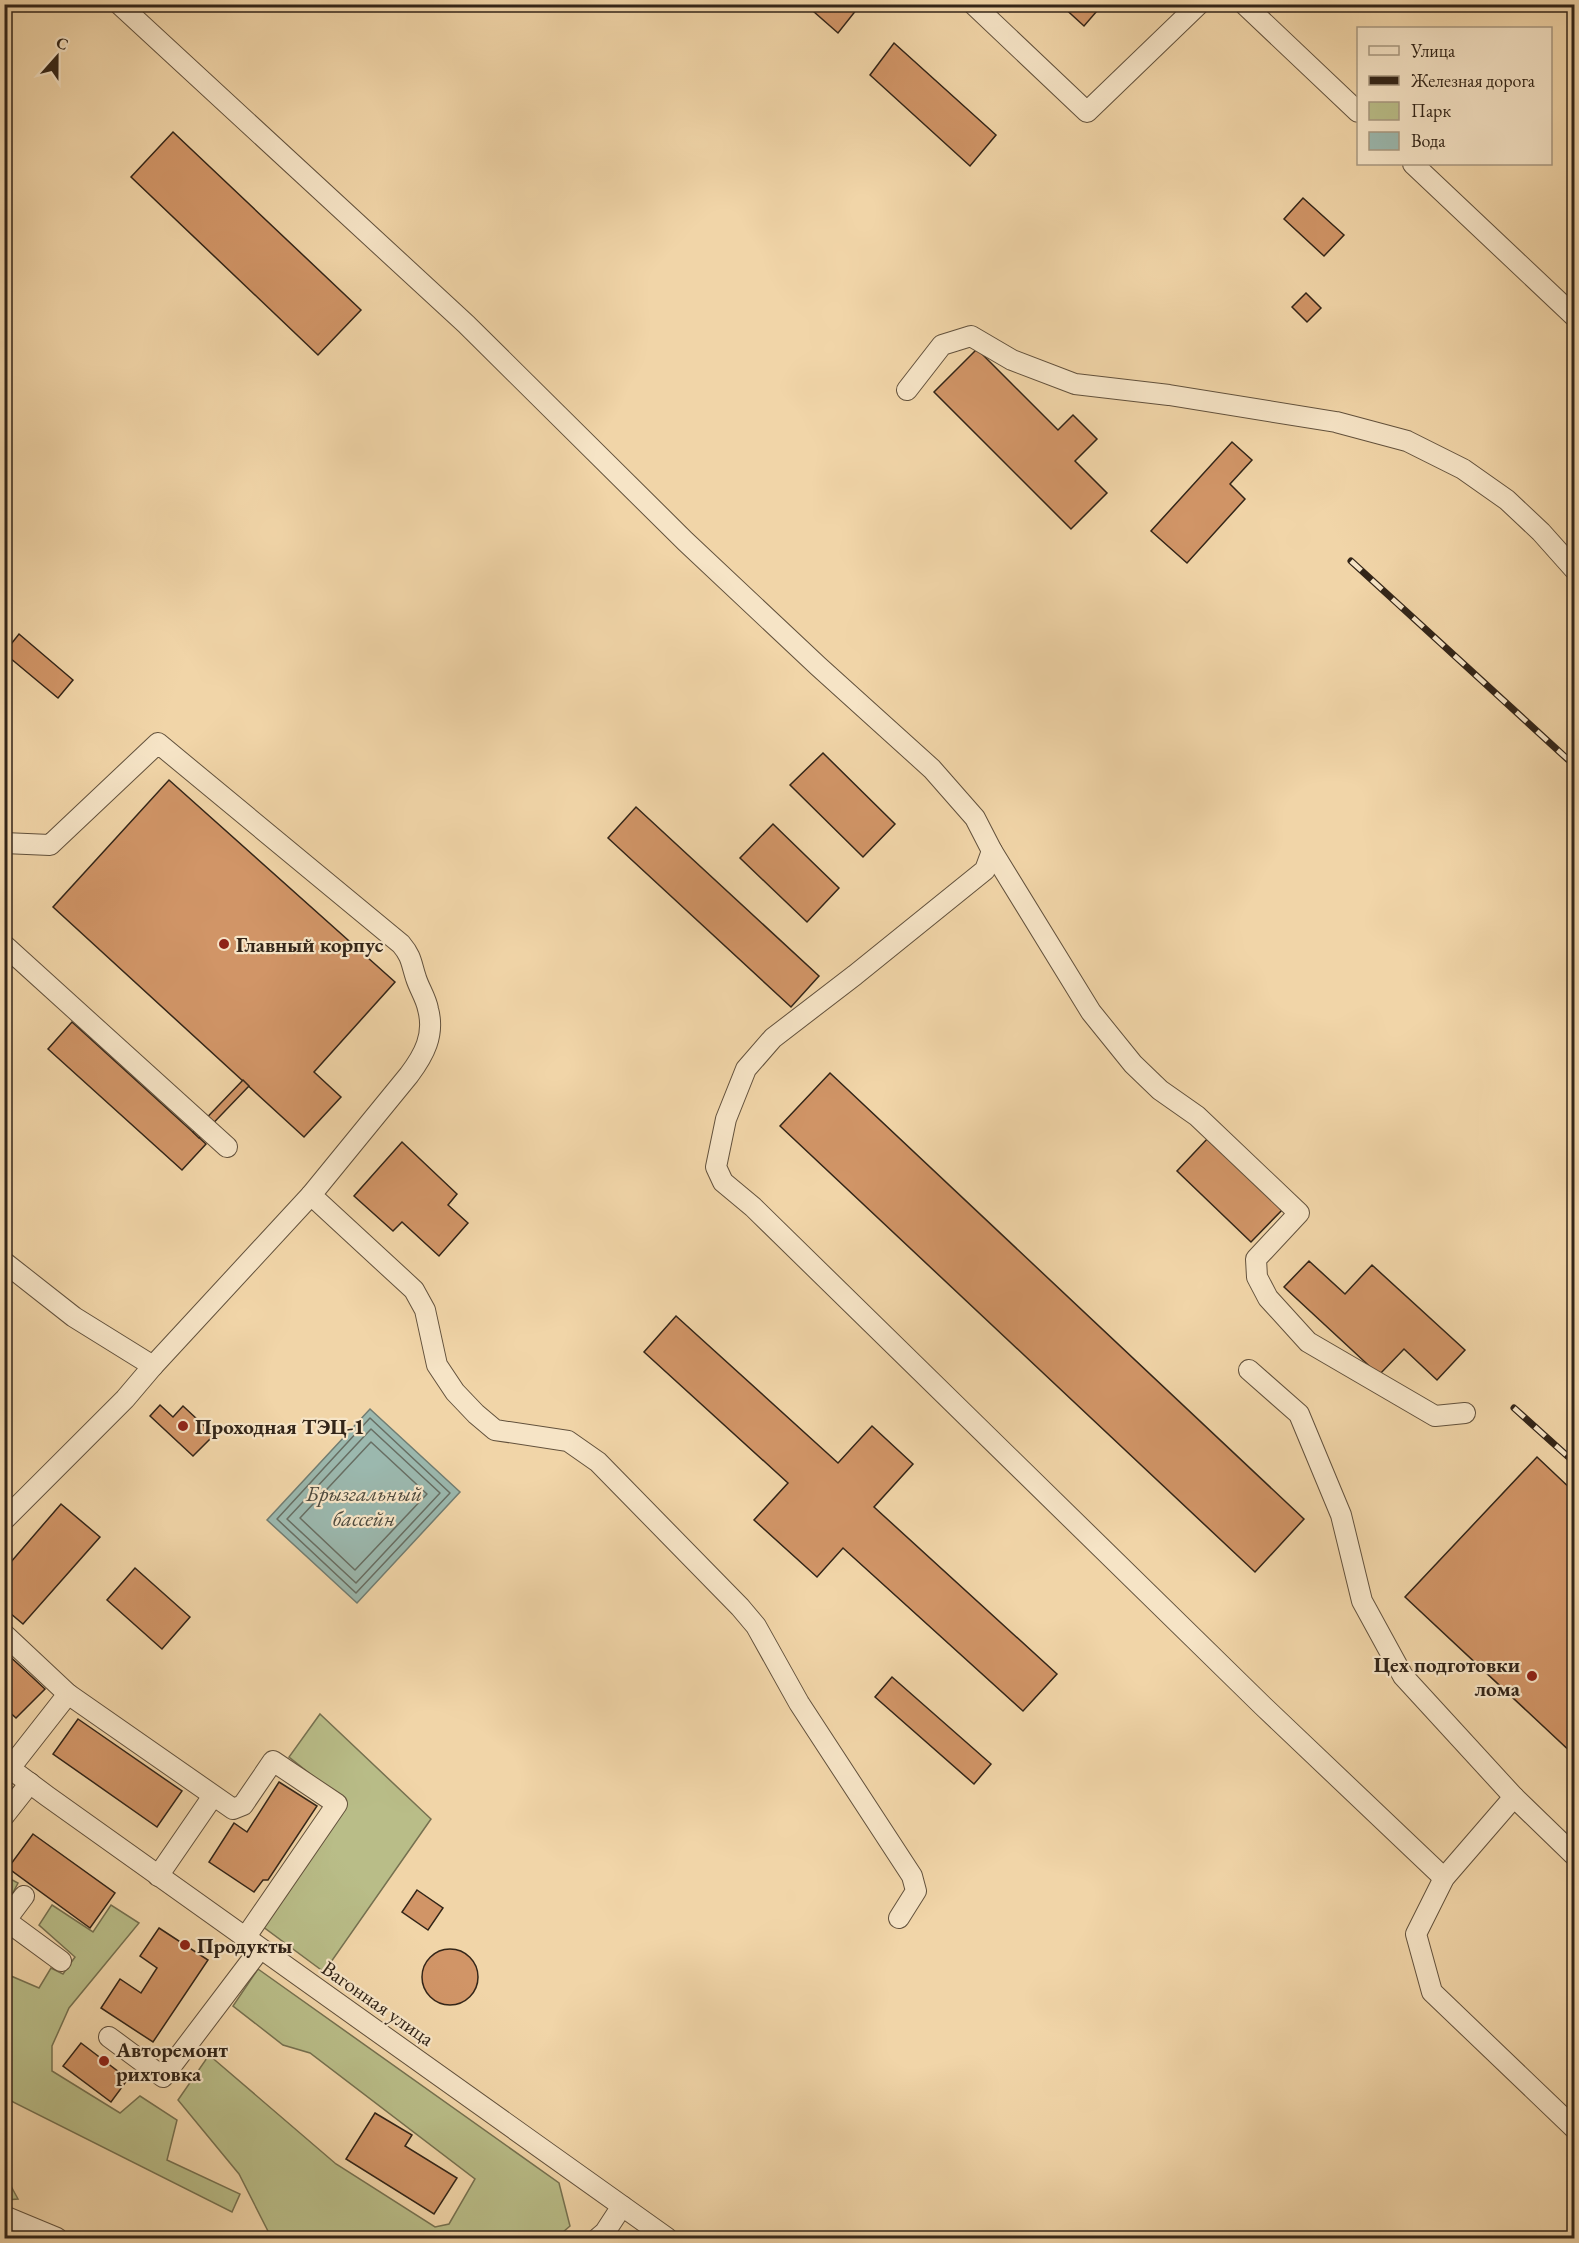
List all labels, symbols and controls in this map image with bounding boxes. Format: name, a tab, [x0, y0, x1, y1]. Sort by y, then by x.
north arrow	[27, 27, 87, 87]
legend	[1357, 27, 1552, 165]
text: С	[53, 32, 71, 55]
text: Улица	[1410, 39, 1456, 62]
text: Железная дорога	[1410, 69, 1536, 92]
text: Парк	[1411, 99, 1451, 122]
text: Вода	[1411, 129, 1446, 152]
place label: Главный корпус	[236, 931, 384, 958]
marker: Главный корпус	[217, 937, 231, 951]
place label: Проходная ТЭЦ-1	[195, 1413, 365, 1440]
marker: Проходная ТЭЦ-1	[176, 1419, 190, 1433]
water label: Брызгальный бассейн	[305, 1479, 422, 1533]
place label: Цех подготовки лома	[1374, 1651, 1521, 1702]
marker: Цех подготовки лома	[1525, 1669, 1539, 1683]
place label: Продукты	[197, 1932, 292, 1959]
marker: Продукты	[178, 1938, 192, 1952]
street label: Вагонная улица	[316, 1954, 440, 2052]
place label: Авторемонт рихтовка	[115, 2036, 228, 2087]
marker: Авторемонт рихтовка	[97, 2054, 111, 2068]

